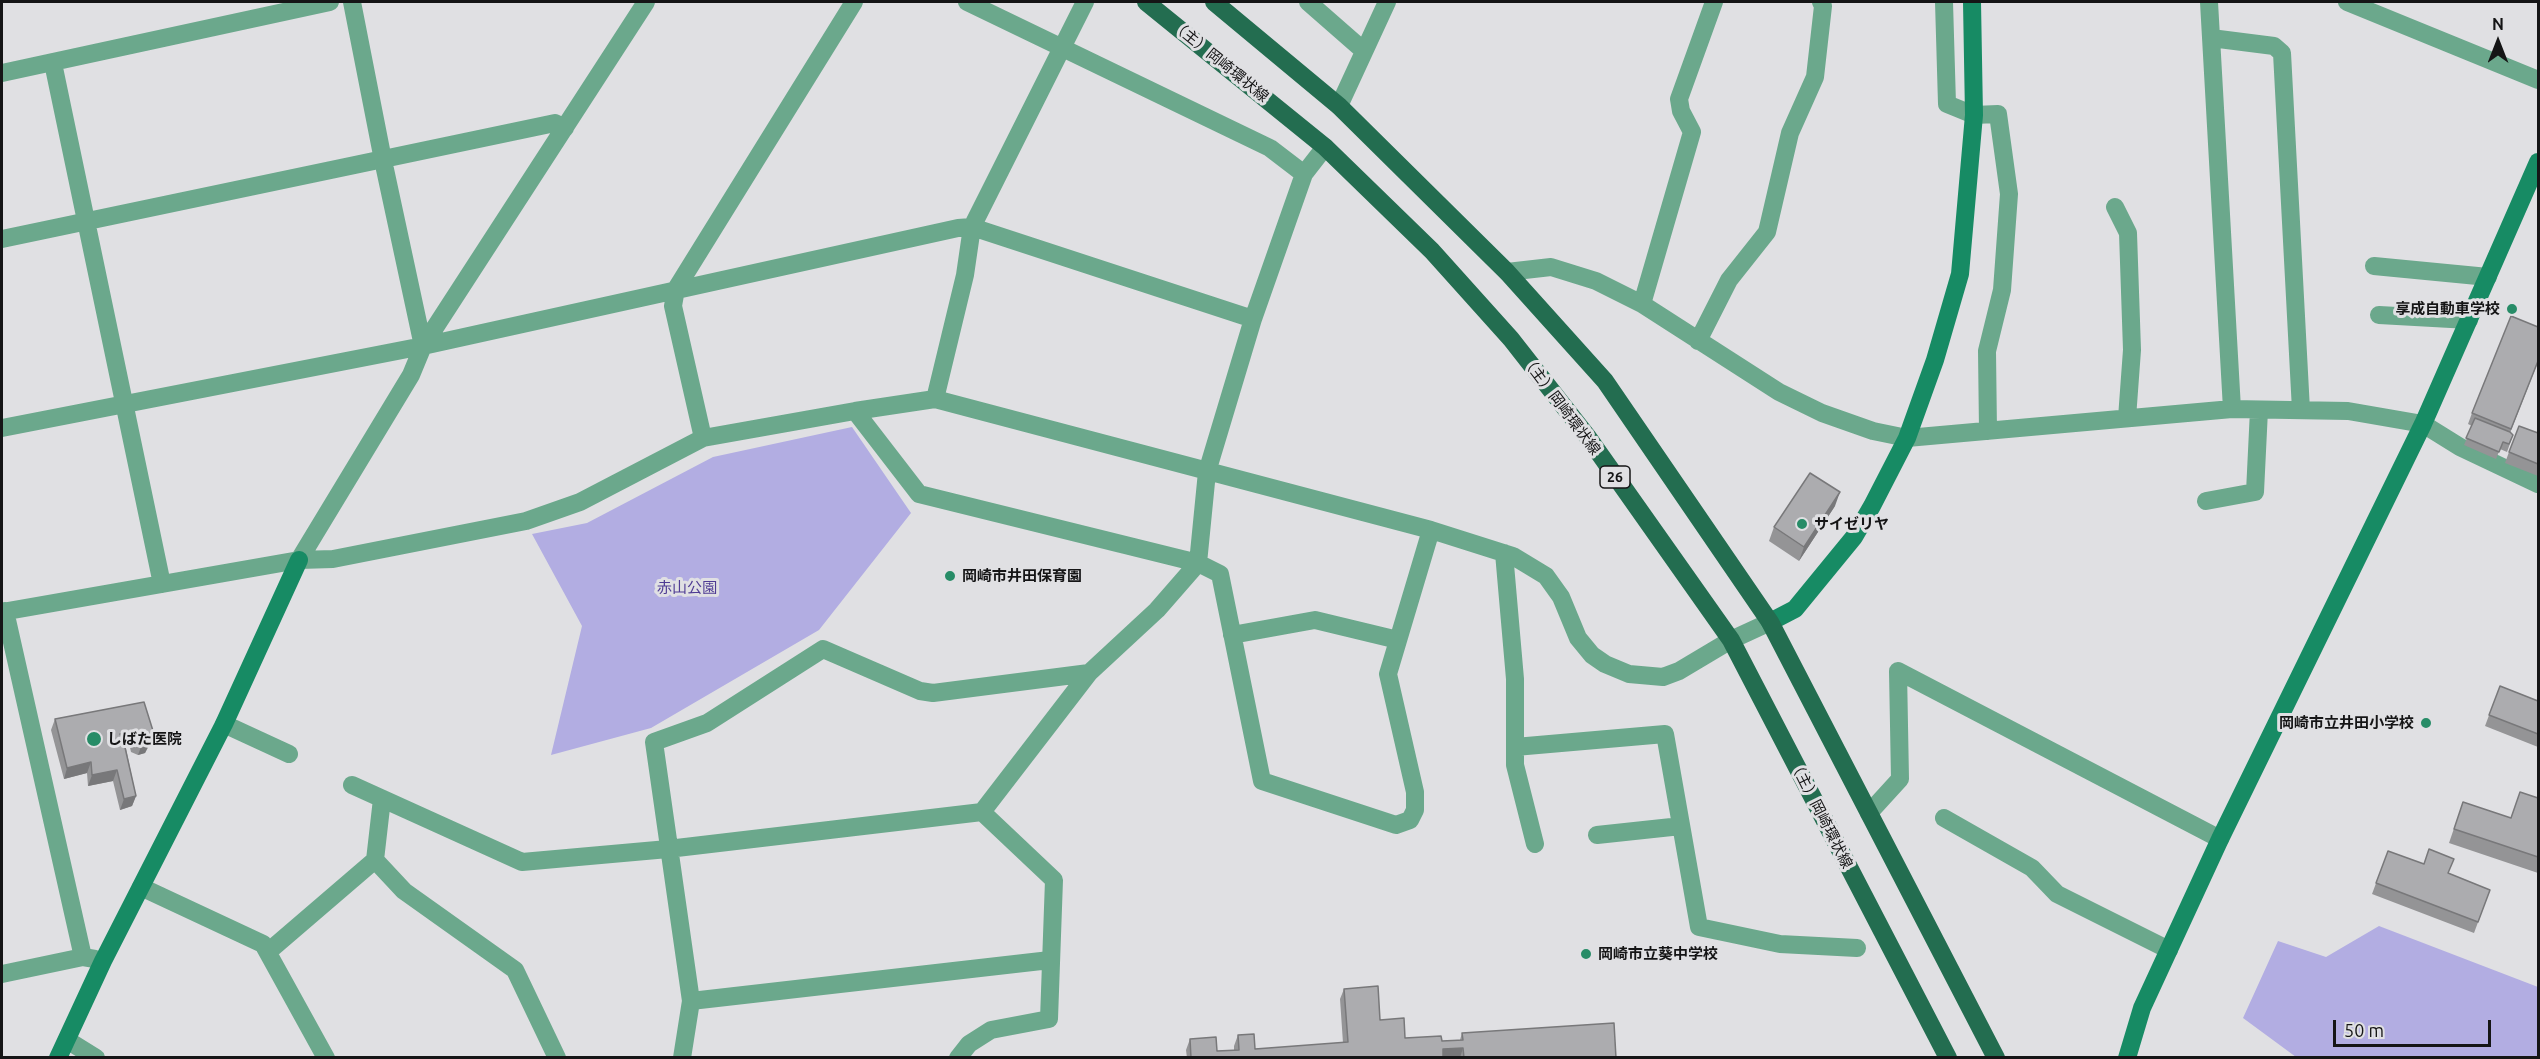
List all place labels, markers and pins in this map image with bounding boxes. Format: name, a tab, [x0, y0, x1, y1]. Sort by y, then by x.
place label: 享成自動車学校	[2395, 300, 2500, 318]
marker: 享成自動車学校	[2505, 302, 2519, 316]
place label: サイゼリヤ	[1814, 515, 1889, 533]
marker: サイゼリヤ	[1795, 517, 1809, 531]
place label: 岡崎市井田保育園	[962, 567, 1082, 585]
marker: 岡崎市井田保育園	[943, 569, 957, 583]
place label: 岡崎市立井田小学校	[2279, 714, 2414, 732]
marker: 岡崎市立井田小学校	[2419, 716, 2433, 730]
marker: しばた医院	[85, 730, 103, 748]
place label: しばた医院	[107, 730, 182, 748]
place label: 岡崎市立葵中学校	[1598, 945, 1718, 963]
marker: 岡崎市立葵中学校	[1579, 947, 1593, 961]

